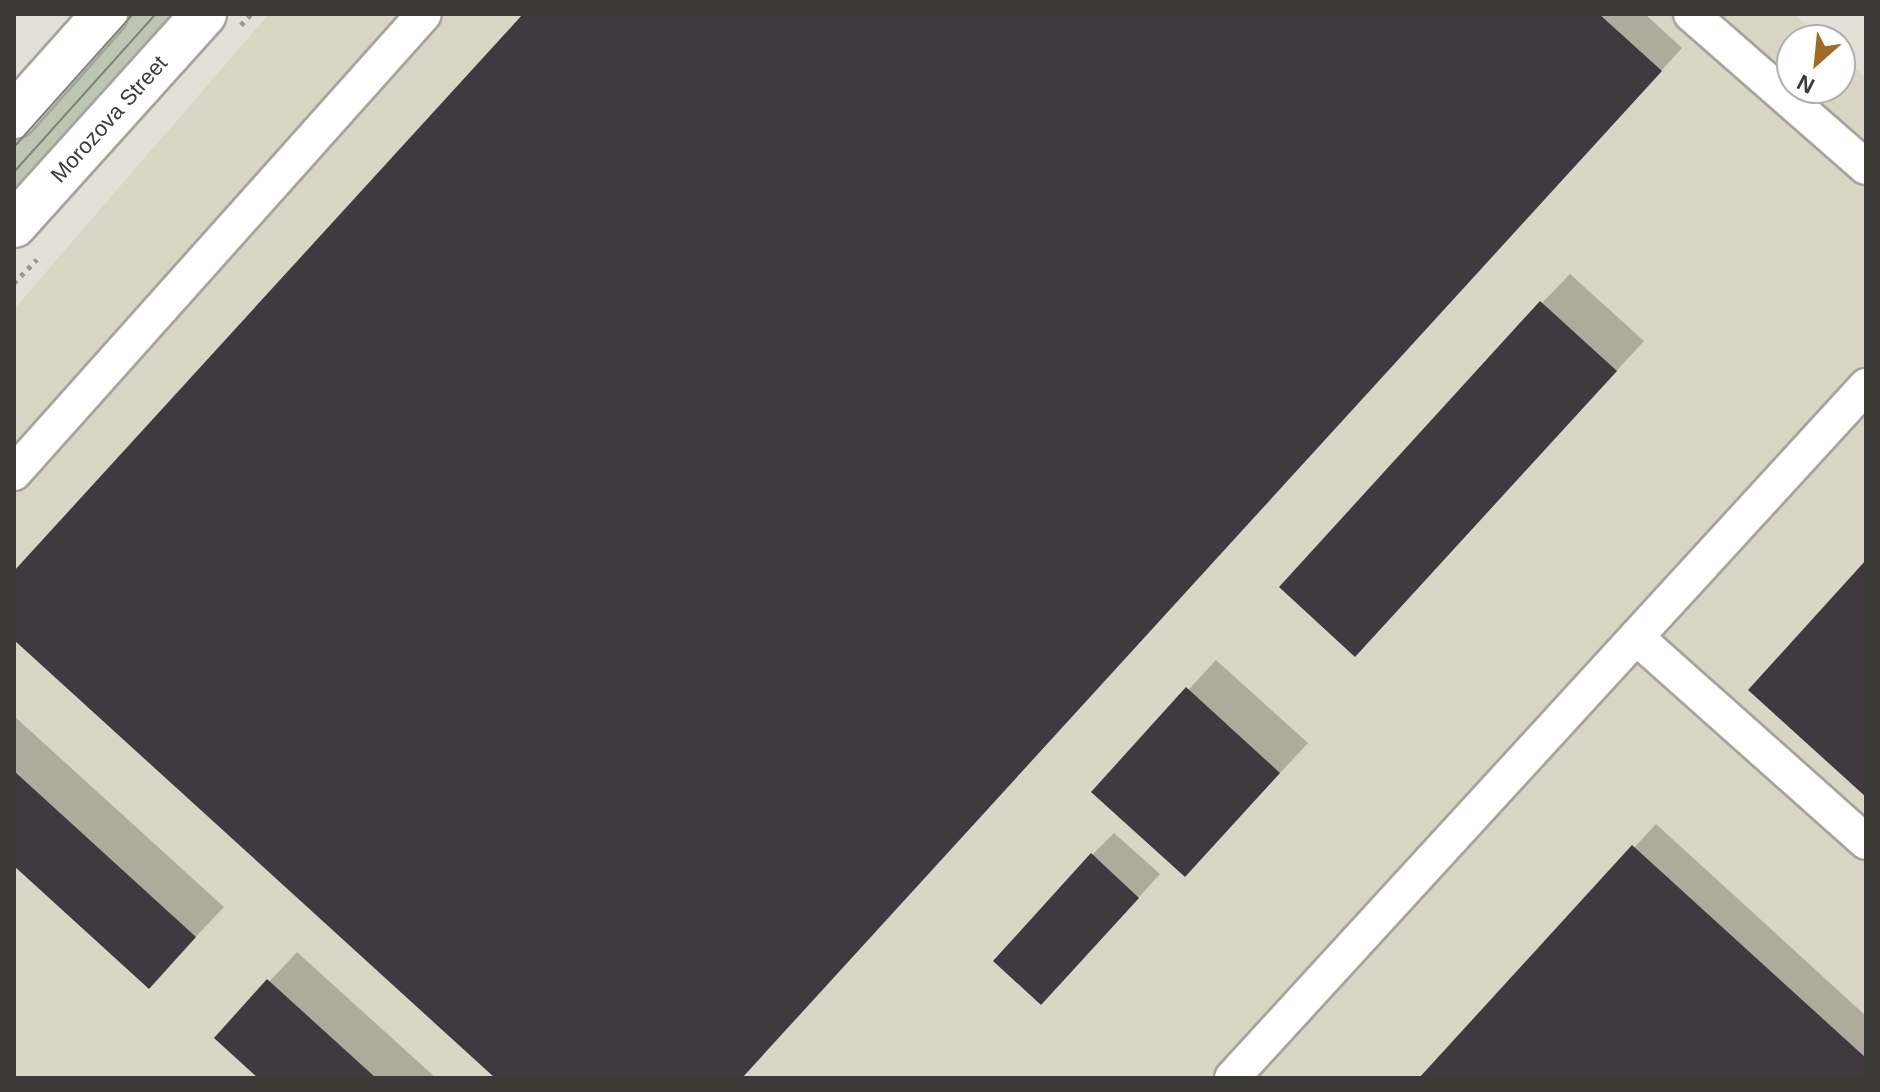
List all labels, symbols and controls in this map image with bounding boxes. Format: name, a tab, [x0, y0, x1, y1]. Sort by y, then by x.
north arrow	[1776, 24, 1856, 104]
street label: Morozova Street	[45, 50, 173, 188]
text: N	[1793, 69, 1819, 99]

